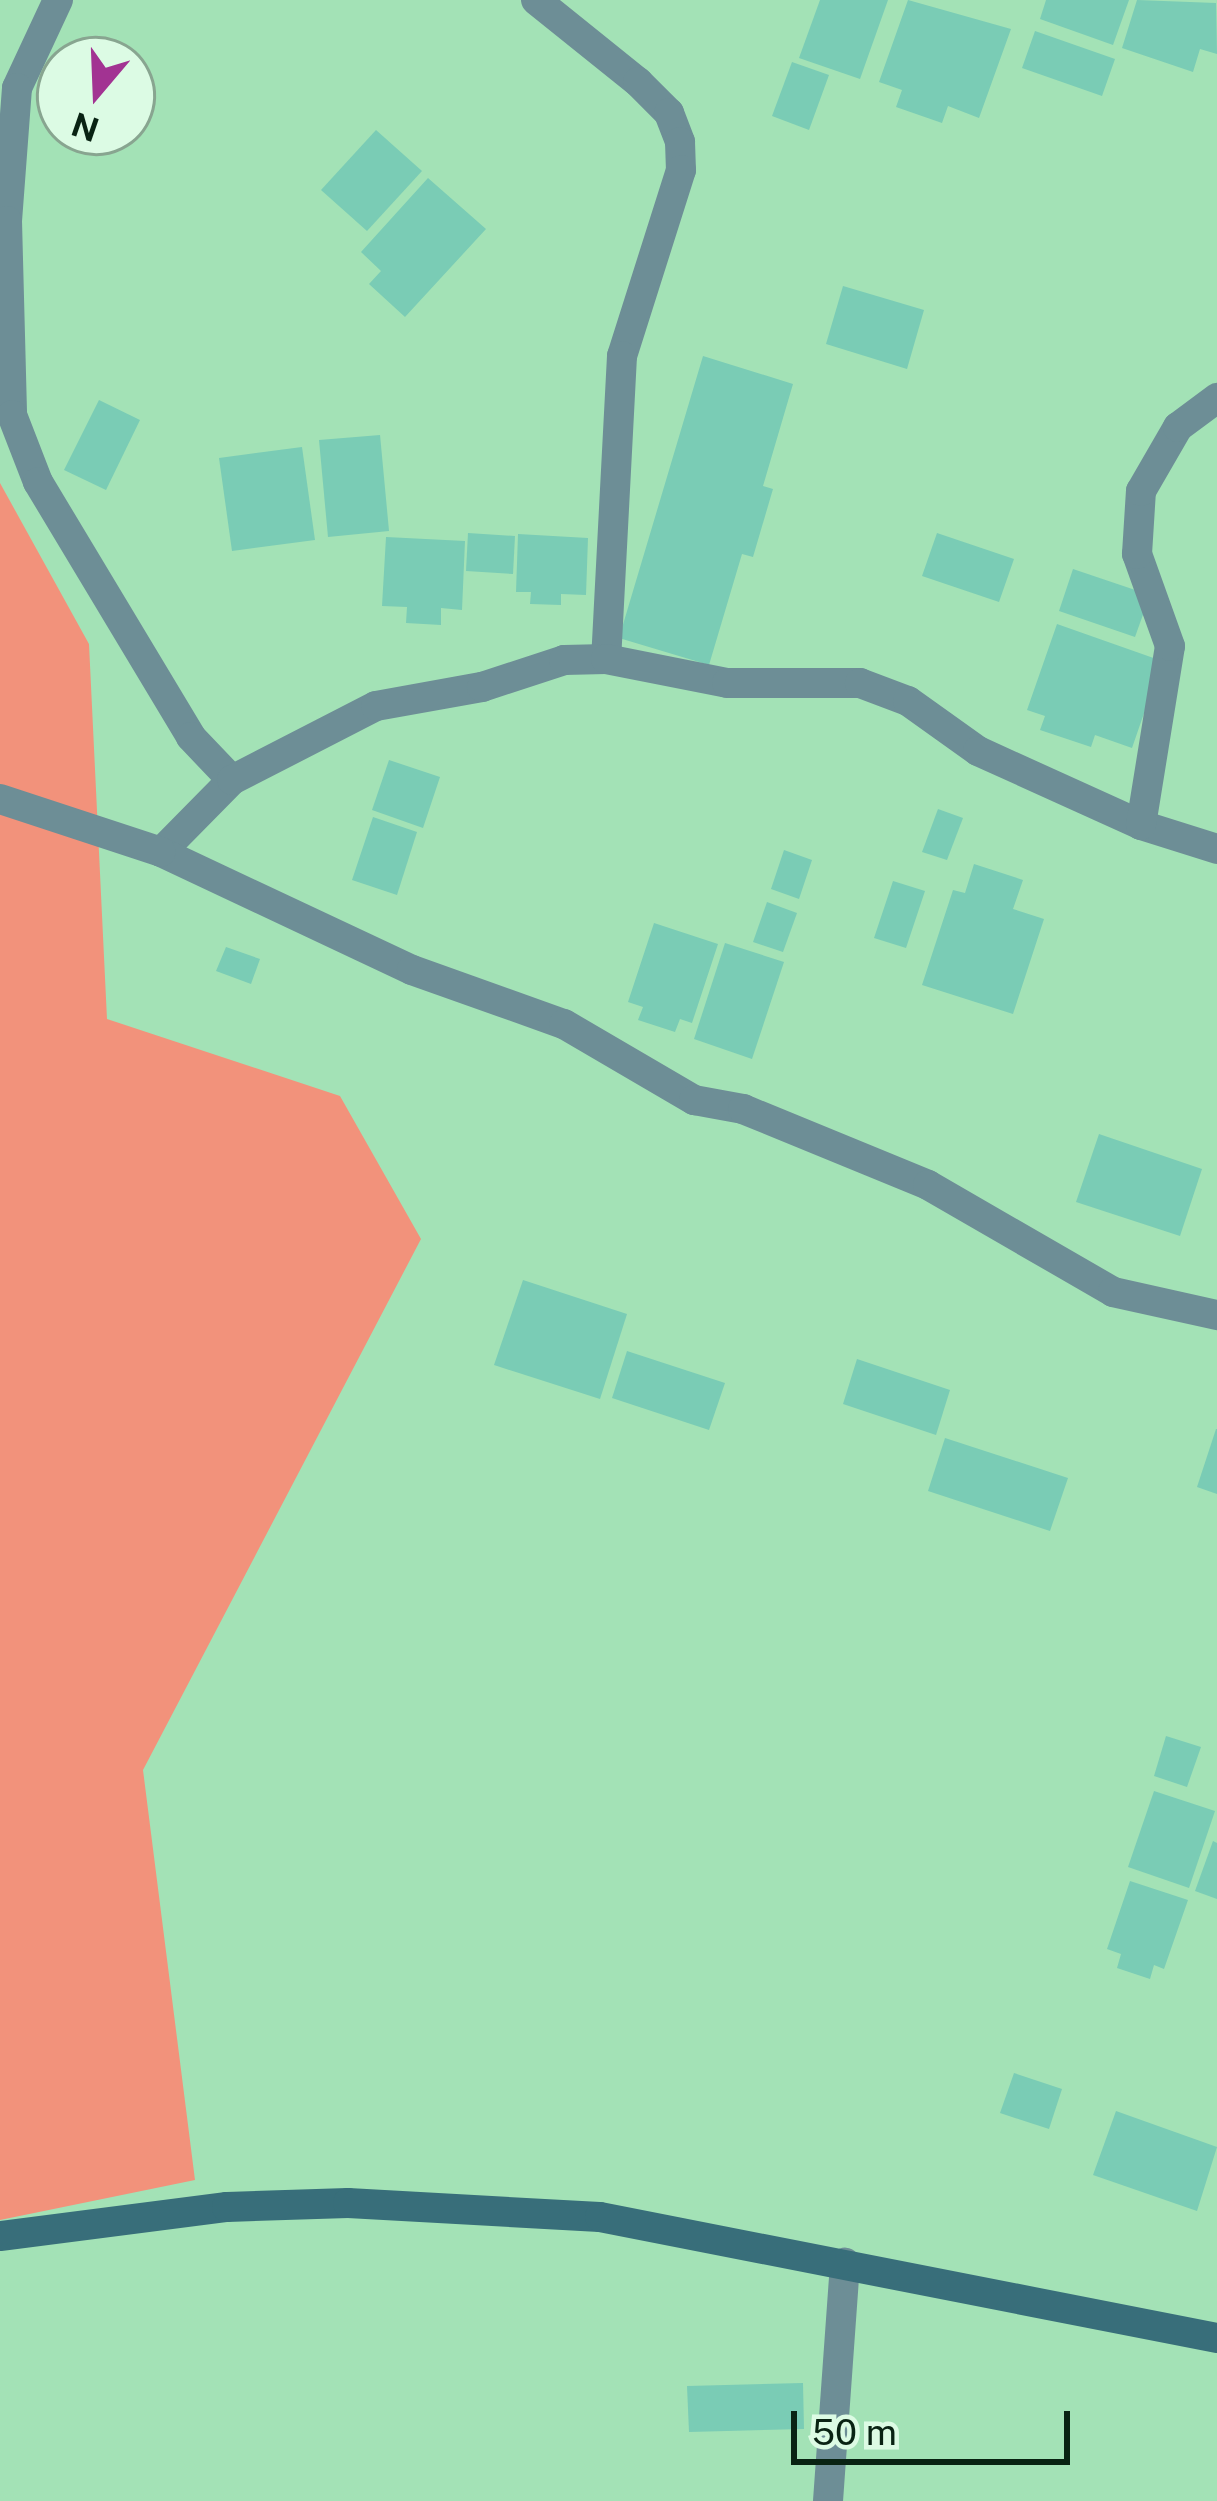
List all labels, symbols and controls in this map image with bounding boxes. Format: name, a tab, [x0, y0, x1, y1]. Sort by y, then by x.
north arrow	[36, 36, 156, 156]
text: N	[67, 105, 104, 149]
scale bar	[797, 2387, 1076, 2461]
text: 50 m	[812, 2411, 897, 2453]

